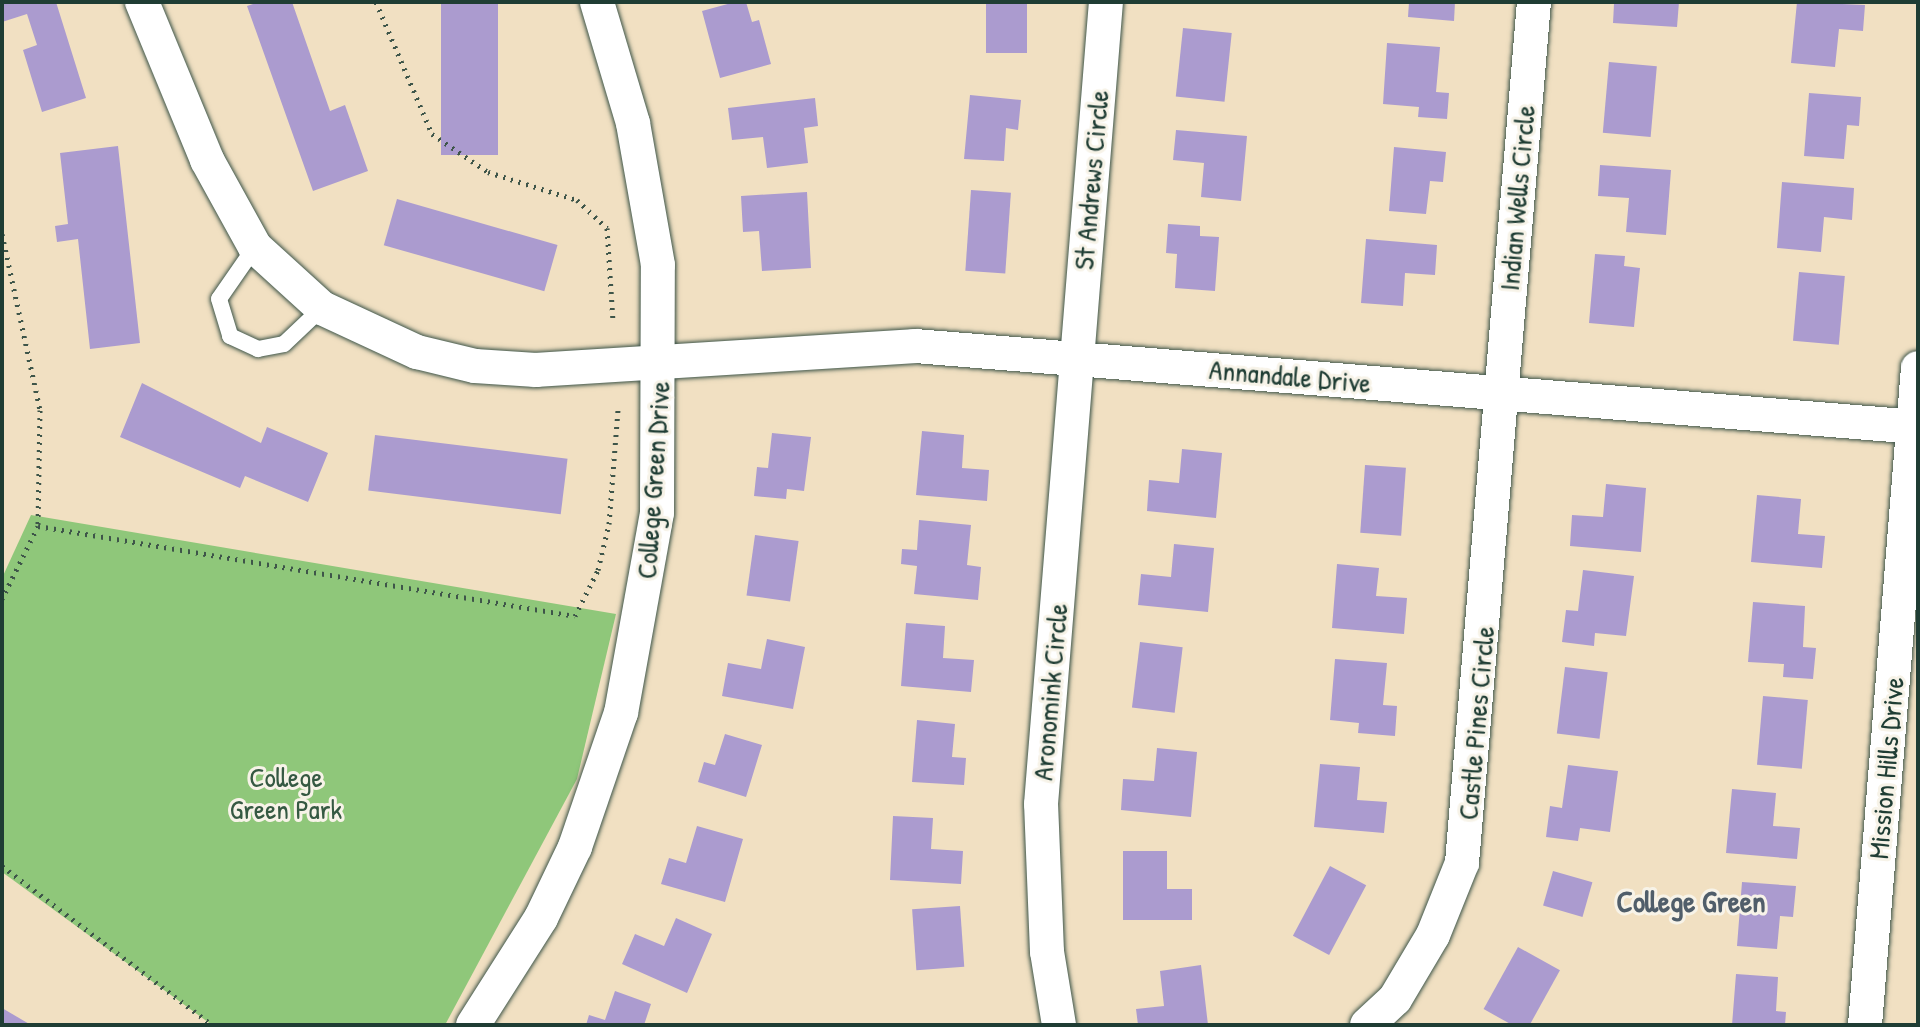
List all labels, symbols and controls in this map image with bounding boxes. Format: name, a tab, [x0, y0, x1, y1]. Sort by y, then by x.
street label: St Andrews Circle	[1066, 89, 1116, 271]
street label: Indian Wells Circle	[1492, 104, 1542, 292]
street label: Annandale Drive	[1208, 352, 1372, 400]
street label: College Green Drive	[629, 380, 677, 580]
street label: Aronomink Circle	[1026, 602, 1074, 782]
street label: Castle Pines Circle	[1451, 625, 1501, 821]
street label: Mission Hills Drive	[1861, 676, 1911, 860]
park label: College Green Park	[230, 760, 342, 826]
district label: College Green	[1617, 883, 1765, 919]

